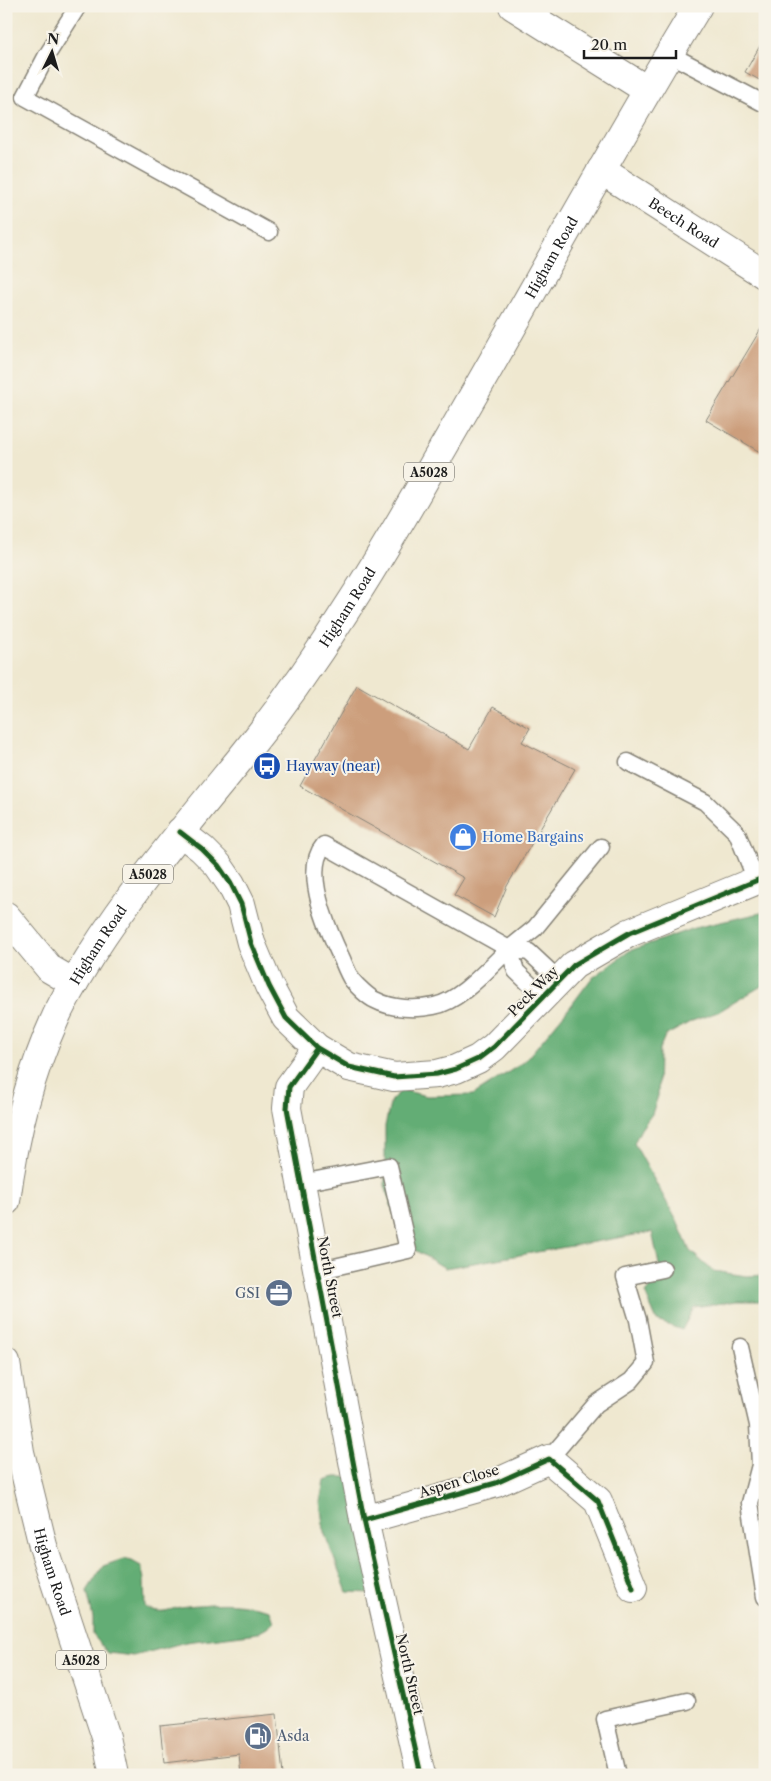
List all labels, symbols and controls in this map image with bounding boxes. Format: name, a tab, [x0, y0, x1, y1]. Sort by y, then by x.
north arrow	[28, 28, 78, 78]
scale bar	[584, 28, 676, 60]
text: N	[46, 30, 60, 49]
text: 20 m	[591, 35, 627, 54]
street label: Beech Road	[645, 194, 722, 252]
street label: Higham Road	[521, 213, 582, 302]
road number: A5028	[404, 462, 454, 482]
street label: Higham Road	[315, 564, 380, 651]
bus stop icon: Hayway (near)	[252, 751, 282, 781]
place label: Hayway (near)	[286, 757, 380, 775]
shop icon: Home Bargains	[448, 822, 478, 852]
place label: Home Bargains	[482, 828, 584, 846]
road number: A5028	[123, 864, 173, 884]
street label: Higham Road	[66, 901, 131, 988]
street label: Peck Way	[504, 962, 562, 1020]
street label: North Street	[313, 1235, 347, 1319]
office icon: GSI	[264, 1278, 294, 1308]
place label: GSI	[235, 1284, 260, 1302]
street label: Aspen Close	[416, 1460, 501, 1502]
street label: Higham Road	[30, 1526, 74, 1618]
street label: North Street	[392, 1632, 428, 1716]
road number: A5028	[56, 1650, 106, 1670]
fuel station icon: Asda	[243, 1721, 273, 1751]
place label: Asda	[276, 1727, 310, 1745]

